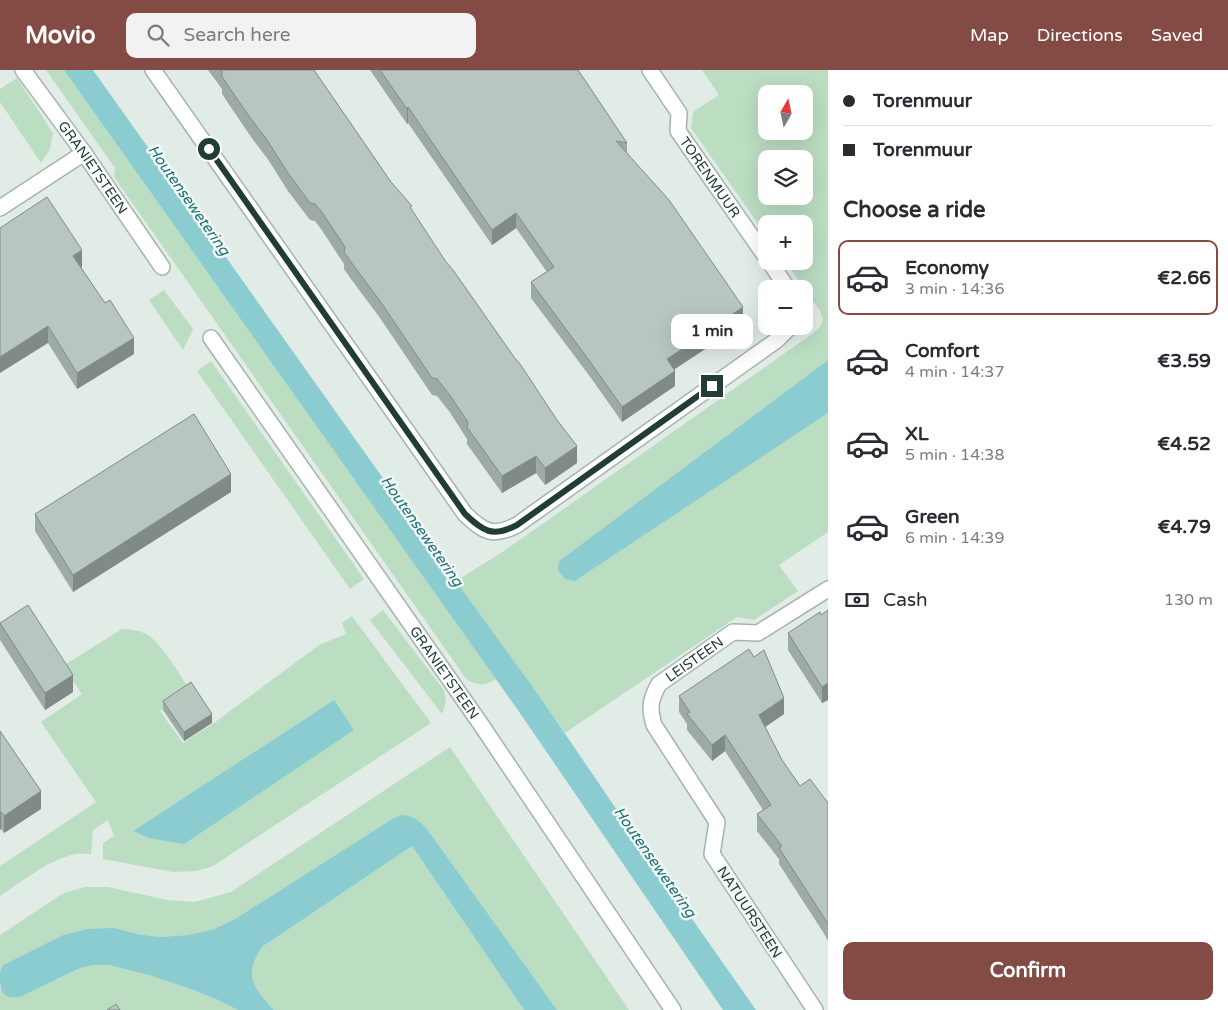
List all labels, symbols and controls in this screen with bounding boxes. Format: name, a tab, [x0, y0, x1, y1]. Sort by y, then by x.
search box	[126, 13, 476, 58]
text: Movio	[25, 21, 96, 50]
icon: search	[144, 21, 172, 49]
text: Search here	[184, 24, 290, 46]
text: Map	[970, 24, 1009, 46]
text: Directions	[1037, 24, 1123, 46]
text: Saved	[1151, 24, 1203, 46]
north arrow	[758, 85, 812, 140]
map controls	[758, 85, 813, 335]
text: Torenmuur	[873, 90, 972, 112]
street label: GRANIETSTEEN	[54, 118, 131, 217]
street label: TORENMUUR	[676, 134, 744, 221]
route start	[198, 138, 220, 160]
text: Torenmuur	[873, 139, 972, 161]
water label: Houtensewetering	[144, 141, 235, 260]
button: layers	[758, 150, 813, 205]
text: Choose a ride	[843, 197, 986, 223]
button: +	[758, 215, 813, 270]
icon: car	[845, 255, 890, 300]
text: Economy	[905, 257, 989, 279]
text: €2.66	[1157, 267, 1211, 289]
text: 3 min · 14:36	[905, 279, 1004, 299]
button: −	[758, 280, 813, 335]
callout: 1 min	[671, 314, 753, 348]
text: 1 min	[691, 321, 733, 341]
icon: car	[845, 338, 890, 383]
text: Comfort	[905, 340, 979, 362]
text: €3.59	[1157, 350, 1211, 372]
text: 4 min · 14:37	[905, 362, 1004, 382]
route end	[701, 375, 723, 397]
icon: car	[845, 421, 890, 466]
text: XL	[905, 423, 929, 445]
text: €4.52	[1157, 433, 1211, 455]
text: 5 min · 14:38	[905, 445, 1004, 465]
water label: Houtensewetering	[377, 472, 468, 591]
icon: car	[845, 504, 890, 549]
text: Green	[905, 506, 959, 528]
text: €4.79	[1157, 516, 1211, 538]
text: 6 min · 14:39	[905, 528, 1004, 548]
icon: cash	[843, 586, 871, 614]
text: Cash	[883, 589, 928, 611]
text: 130 m	[1164, 590, 1213, 610]
street label: GRANIETSTEEN	[406, 623, 483, 722]
street label: LEISTEEN	[662, 633, 727, 686]
water label: Houtensewetering	[610, 803, 701, 922]
street label: NATUURSTEEN	[714, 863, 786, 961]
button: Confirm	[843, 942, 1213, 1000]

